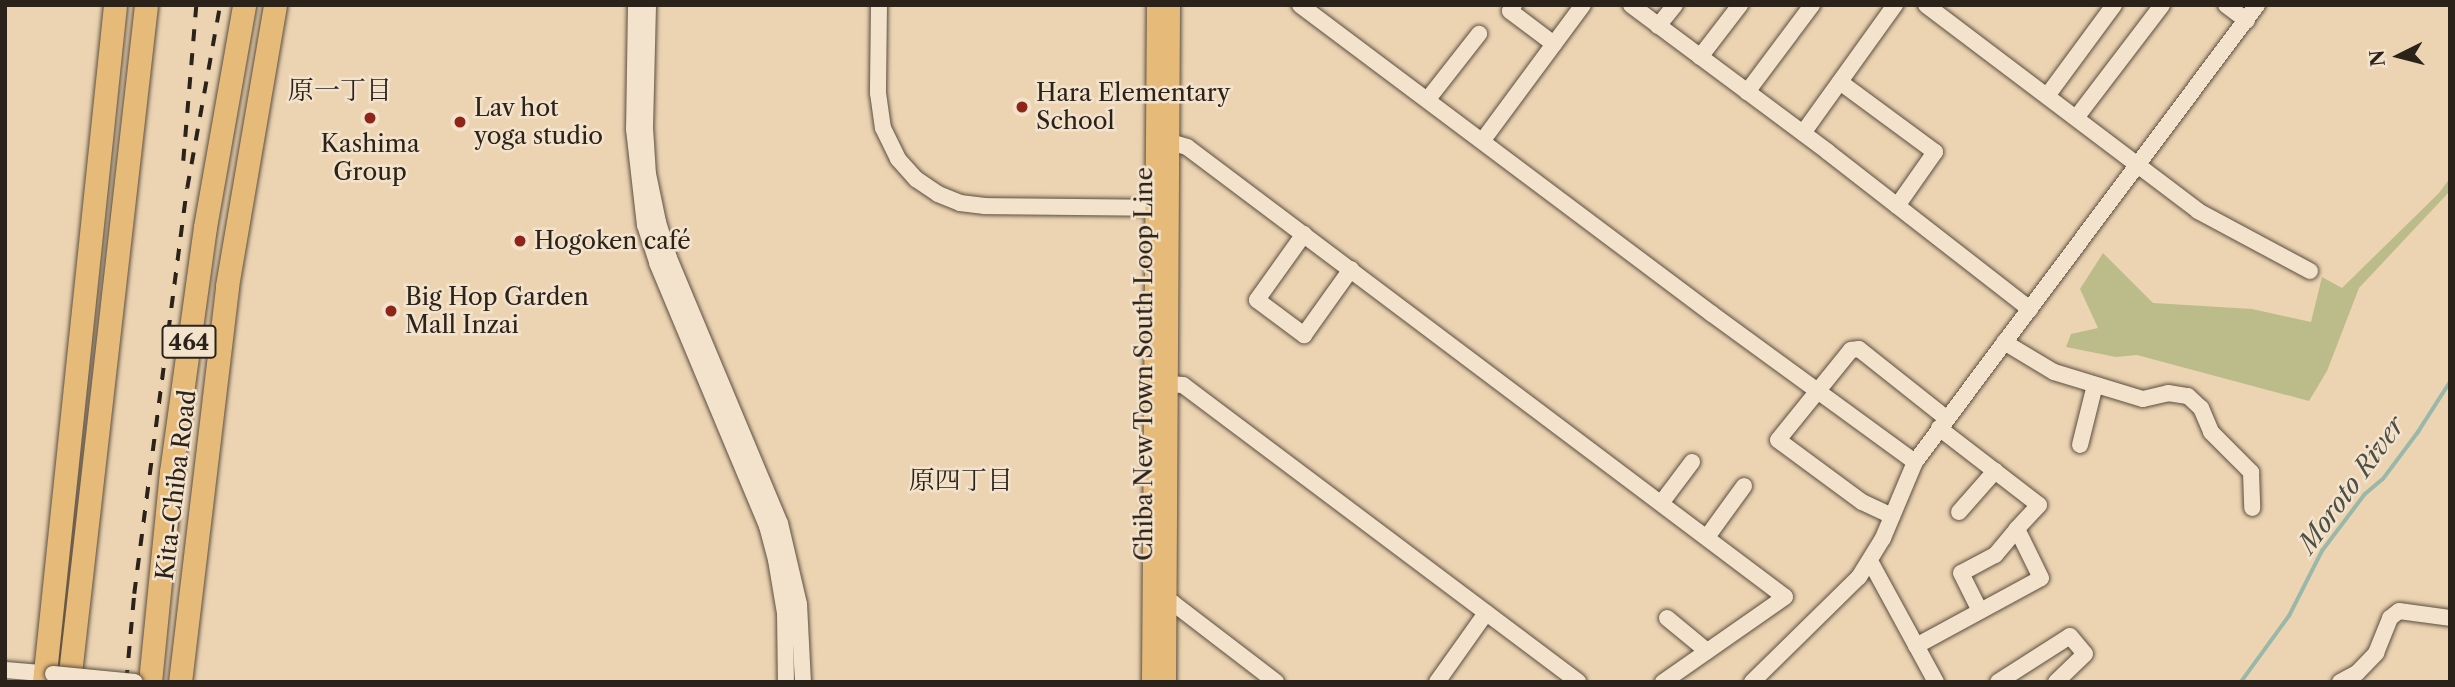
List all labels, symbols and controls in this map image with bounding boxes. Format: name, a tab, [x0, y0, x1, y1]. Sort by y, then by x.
north arrow	[2364, 21, 2434, 91]
text: N	[2365, 49, 2390, 68]
district label: 原一丁目	[288, 75, 392, 107]
place label: Hara Elementary School	[1036, 79, 1231, 135]
place label: Lav hot yoga studio	[474, 94, 603, 150]
marker: Hara Elementary School	[1014, 99, 1030, 115]
marker: Kashima Group	[362, 110, 378, 126]
marker: Lav hot yoga studio	[452, 114, 468, 130]
place label: Kashima Group	[320, 130, 420, 186]
street label: Chiba New Town South Loop Line	[1130, 166, 1158, 562]
place label: Hogoken café	[534, 227, 691, 255]
marker: Hogoken café	[512, 233, 528, 249]
place label: Big Hop Garden Mall Inzai	[405, 283, 589, 339]
marker: Big Hop Garden Mall Inzai	[383, 303, 399, 319]
road number: 464	[161, 322, 217, 362]
street label: Kita-Chiba Road	[150, 388, 202, 582]
water label: Moroto River	[2292, 411, 2412, 559]
district label: 原四丁目	[909, 465, 1013, 497]

